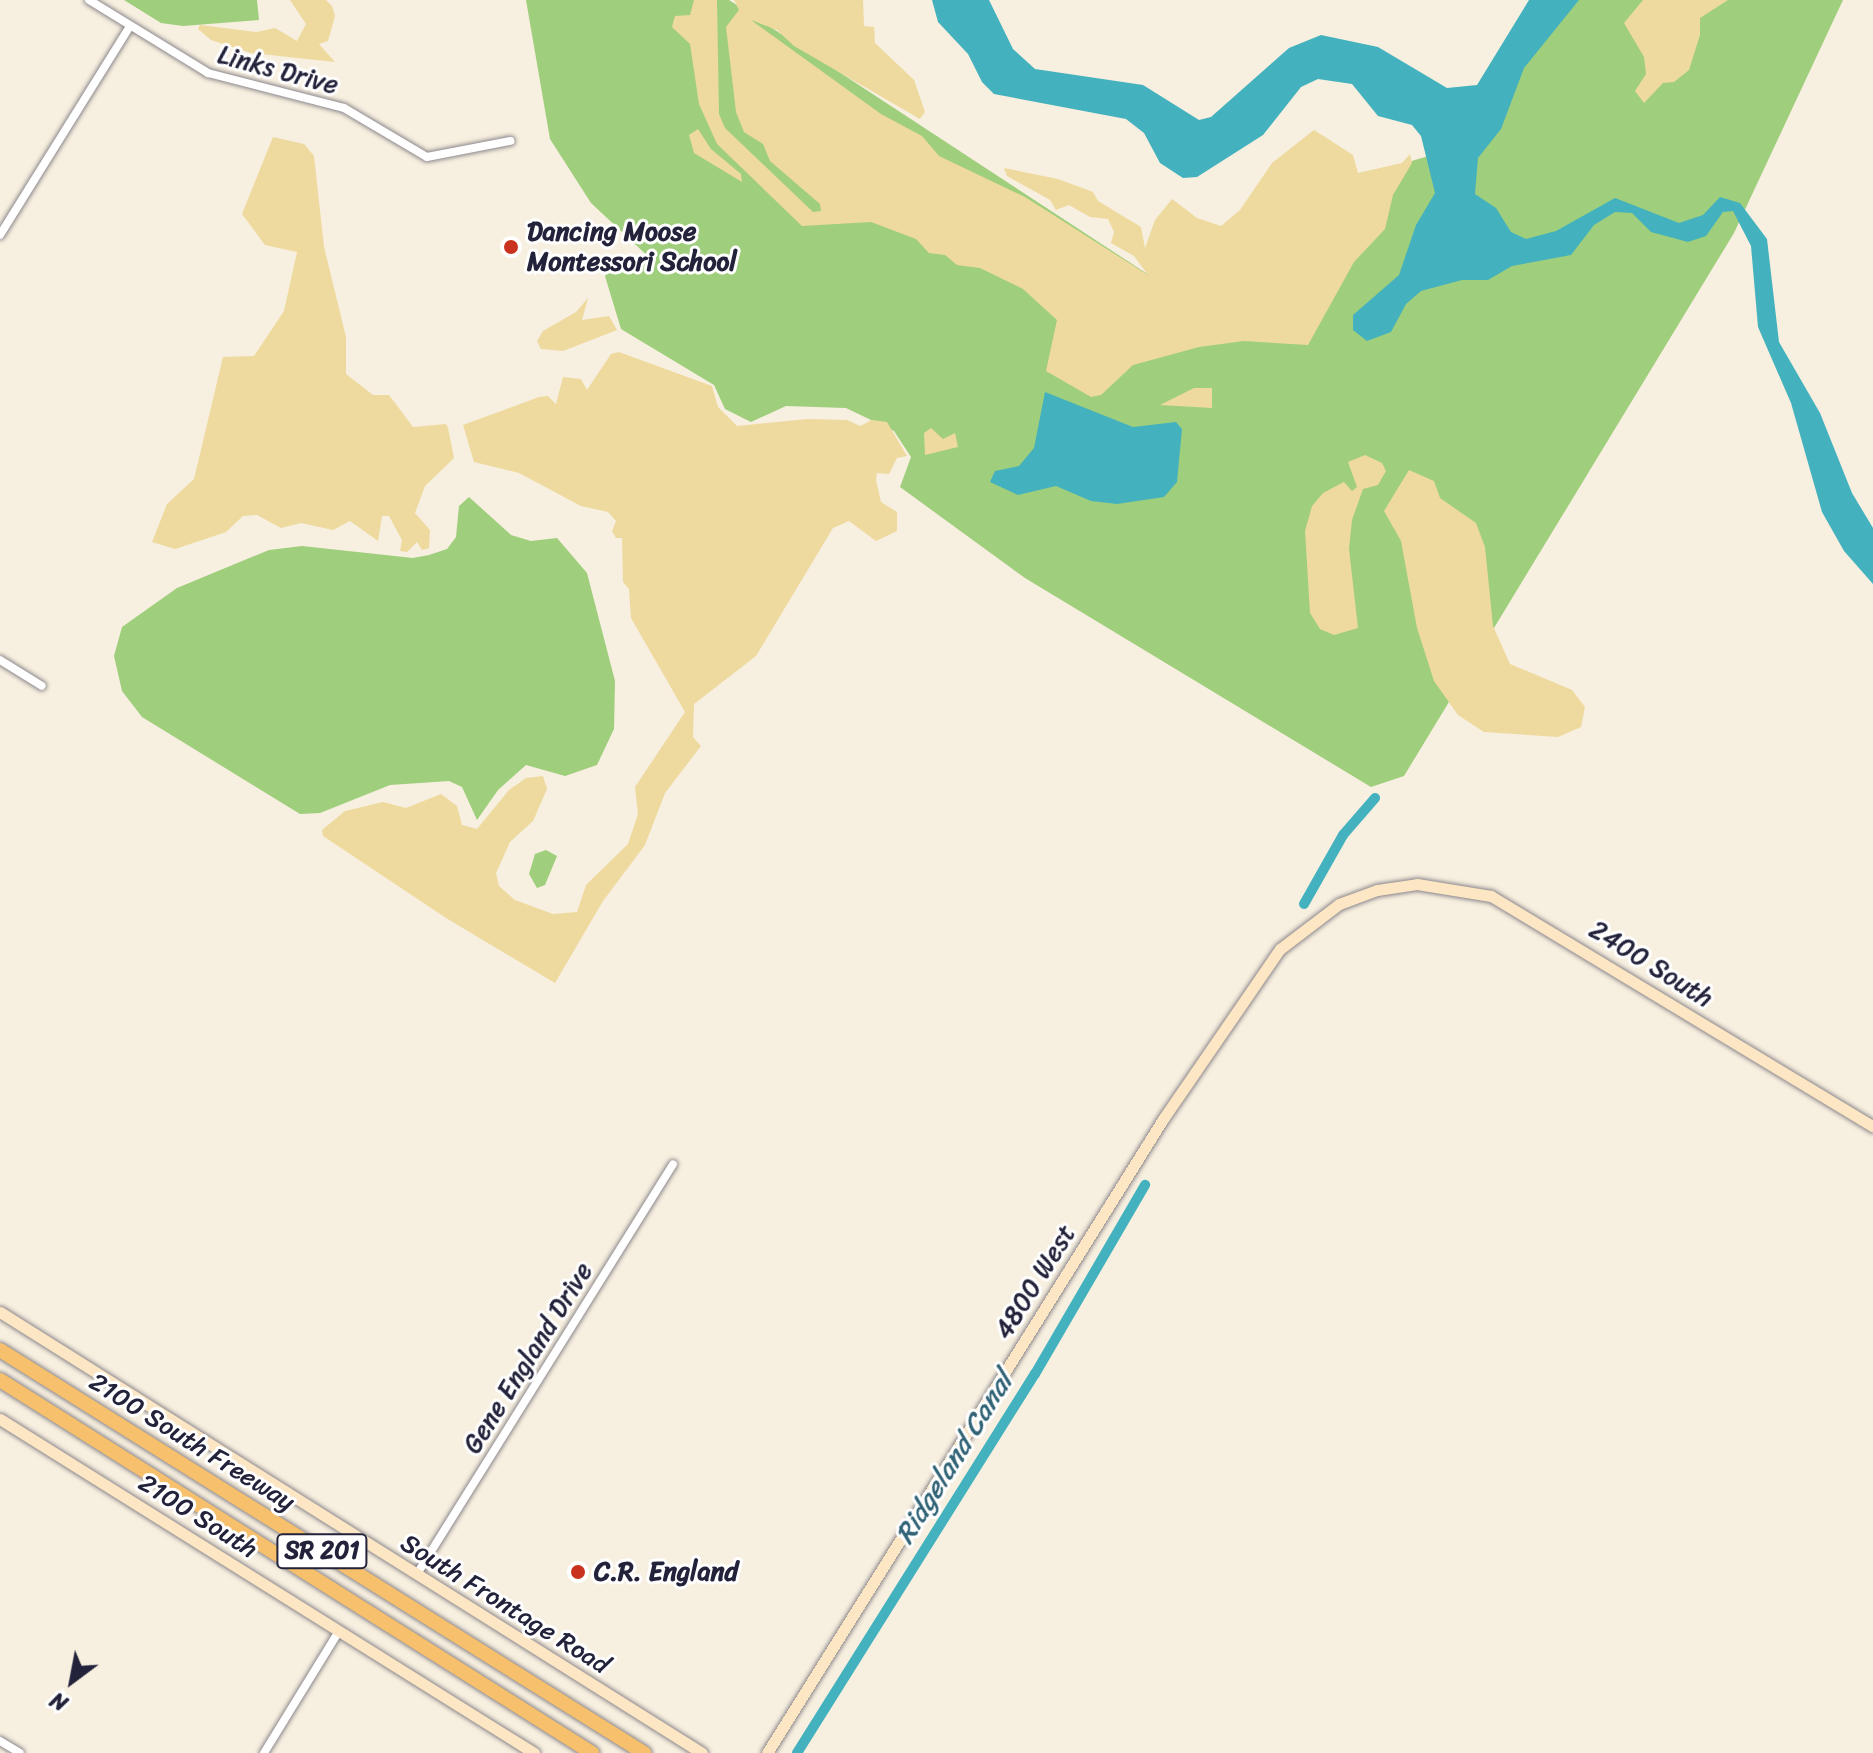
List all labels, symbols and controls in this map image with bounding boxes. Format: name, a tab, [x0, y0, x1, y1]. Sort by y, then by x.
street label: Links Drive	[214, 39, 342, 101]
place label: Dancing Moose Montessori School	[527, 216, 737, 278]
marker: Dancing Moose Montessori School	[502, 238, 520, 256]
street label: 2400 South	[1584, 914, 1718, 1014]
street label: 4800 West	[988, 1219, 1082, 1345]
street label: Gene England Drive	[457, 1257, 599, 1459]
street label: 2100 South Freeway	[83, 1366, 301, 1518]
water label: Ridgeland Canal	[888, 1366, 1020, 1550]
street label: 2100 South	[133, 1467, 263, 1565]
street label: South Frontage Road	[395, 1527, 615, 1681]
road number: SR 201	[276, 1531, 368, 1571]
place label: C.R. England	[594, 1556, 738, 1588]
marker: C.R. England	[569, 1563, 587, 1581]
north arrow	[32, 1641, 112, 1721]
text: N	[42, 1681, 76, 1722]

